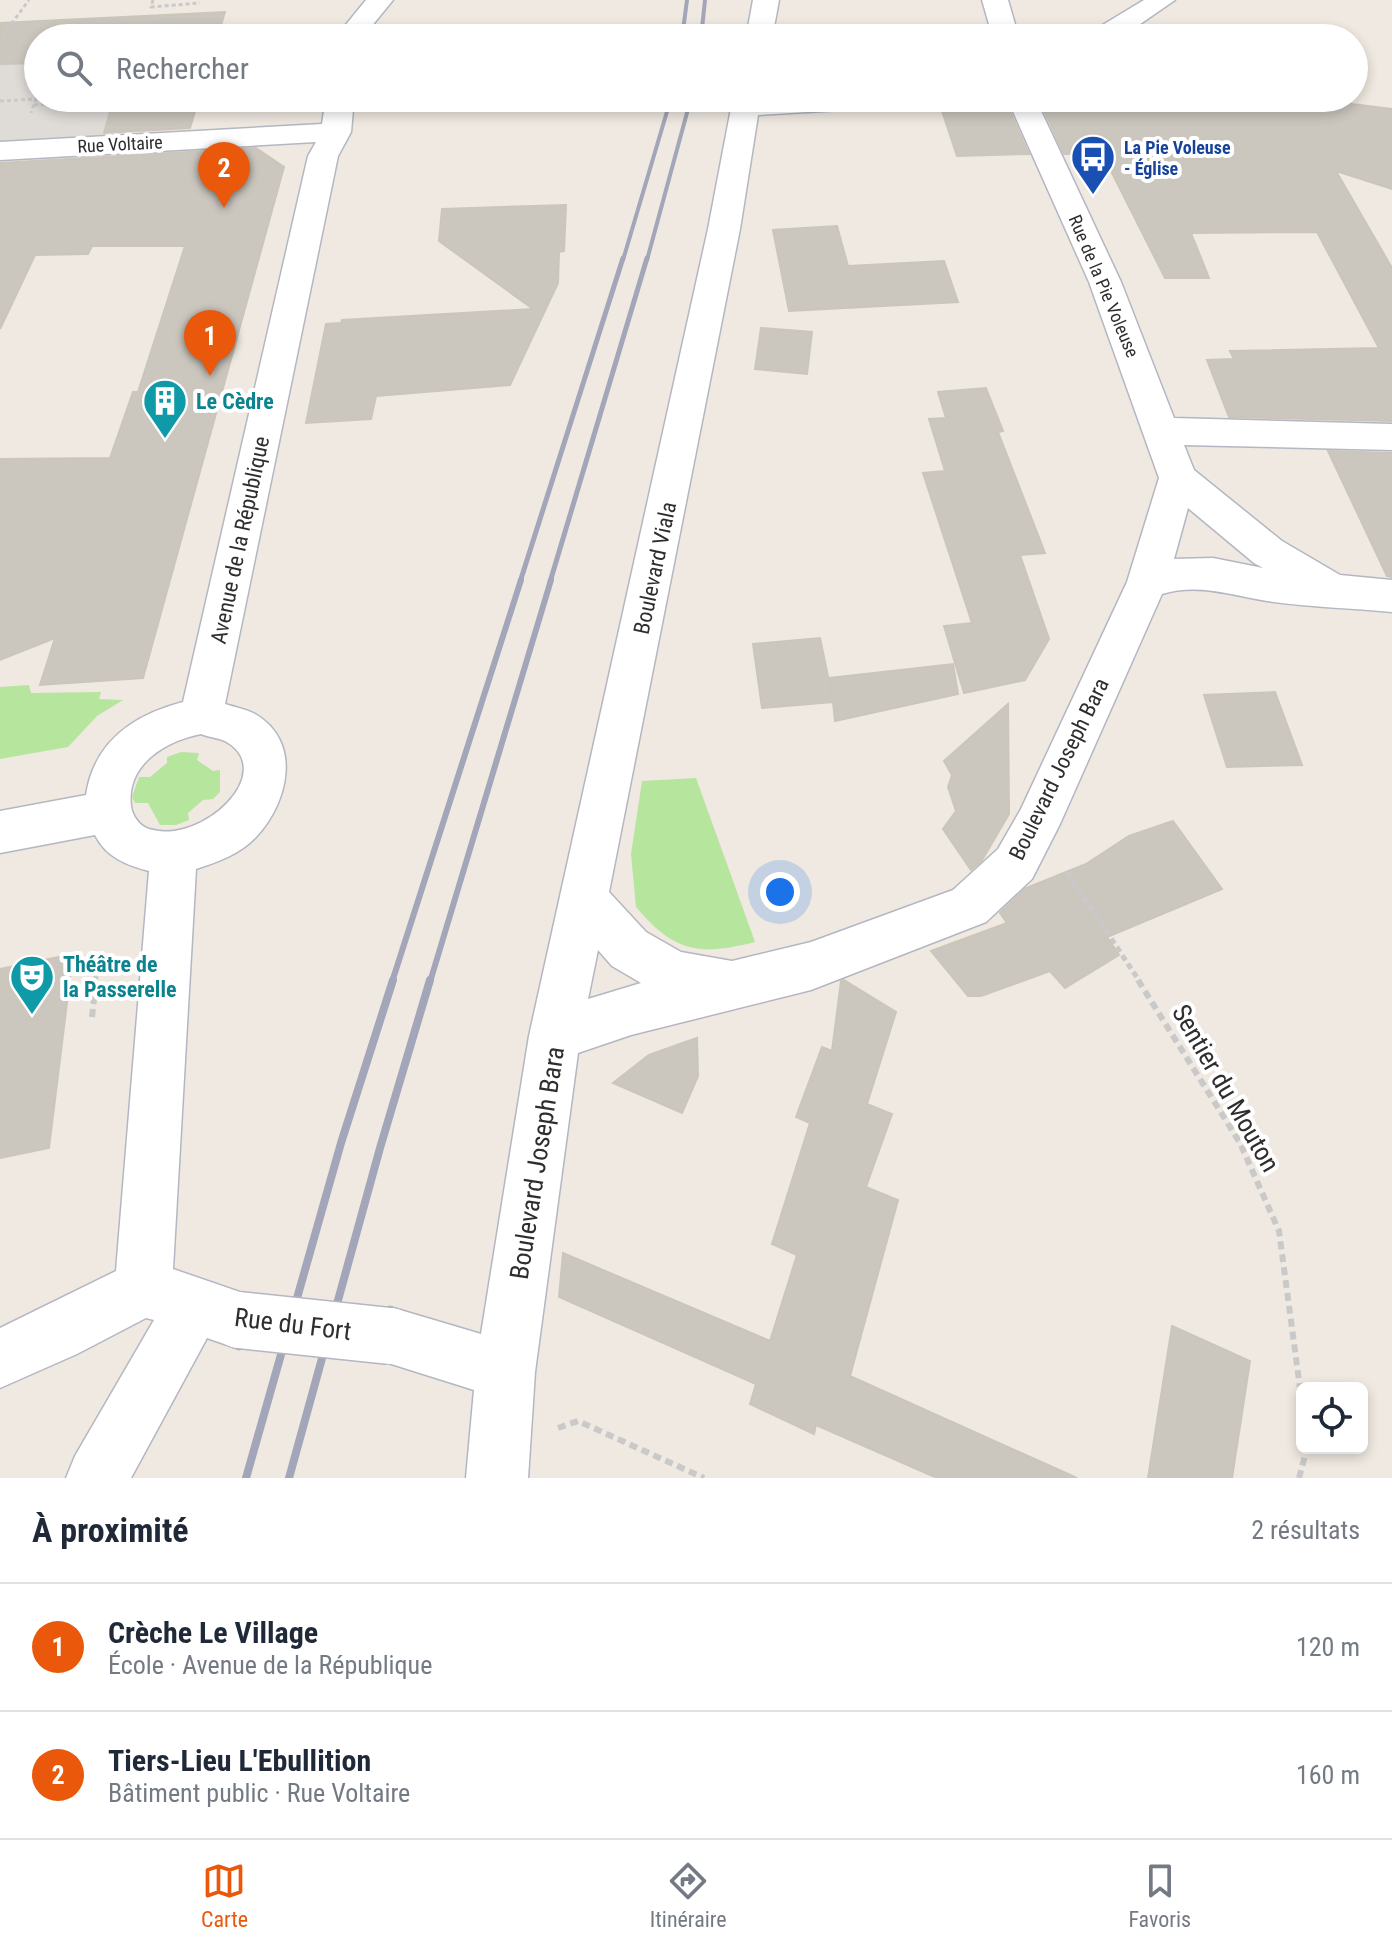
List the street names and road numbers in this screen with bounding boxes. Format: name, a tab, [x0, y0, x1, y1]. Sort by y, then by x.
street label: Rue Voltaire	[77, 131, 163, 157]
street label: Rue de la Pie Voleuse	[1065, 212, 1143, 360]
street label: Avenue de la République	[206, 434, 274, 646]
street label: Boulevard Viala	[629, 500, 681, 636]
street label: Boulevard Joseph Bara	[1004, 674, 1114, 864]
street label: Sentier du Mouton	[1166, 999, 1286, 1177]
street label: Boulevard Joseph Bara	[504, 1044, 570, 1282]
street label: Rue du Fort	[233, 1302, 353, 1346]

